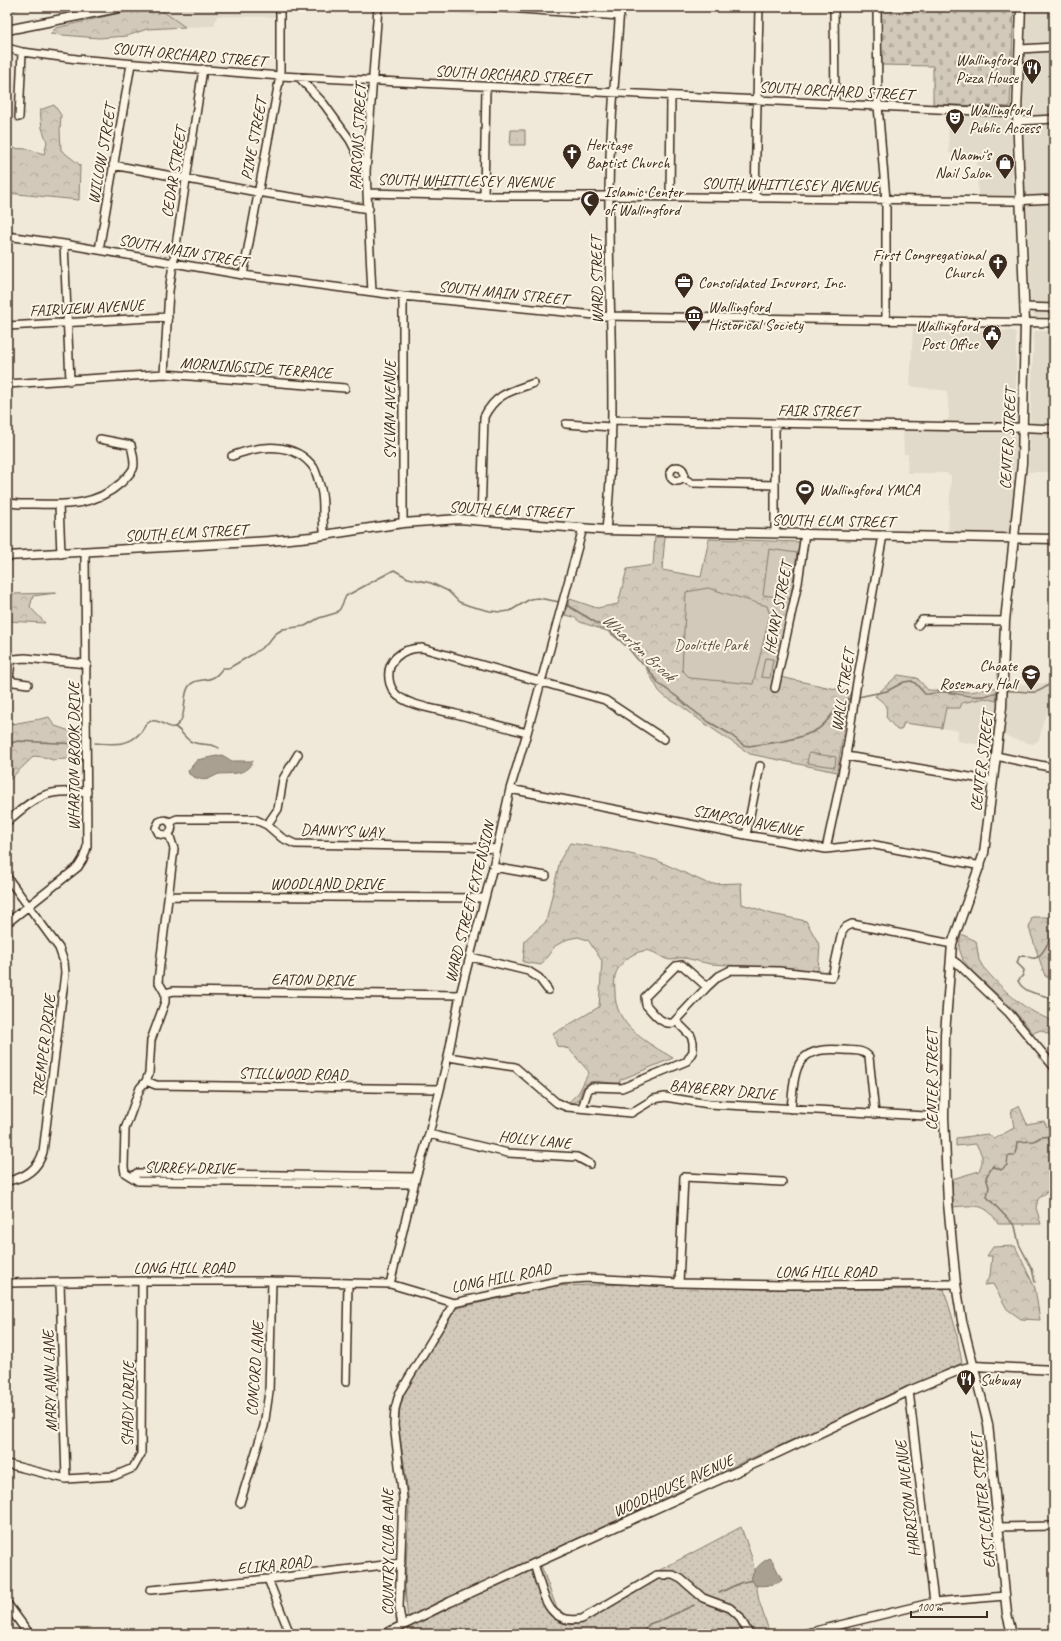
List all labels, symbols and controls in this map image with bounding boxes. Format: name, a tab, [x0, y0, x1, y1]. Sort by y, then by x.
street label: SOUTH ORCHARD STREET	[111, 38, 271, 72]
place label: Wallingford Pizza House	[956, 50, 1021, 88]
restaurant icon: Wallingford Pizza House	[1021, 57, 1043, 85]
street label: SOUTH ORCHARD STREET	[434, 61, 594, 89]
street label: SOUTH ORCHARD STREET	[758, 77, 918, 105]
street label: PARSONS STREET	[345, 79, 371, 191]
street label: PINE STREET	[236, 92, 273, 182]
street label: WILLOW STREET	[83, 99, 121, 205]
place label: Wallingford Public Access	[969, 100, 1041, 138]
theatre icon: Wallingford Public Access	[944, 107, 966, 135]
street label: CEDAR STREET	[157, 122, 192, 219]
place label: Heritage Baptist Church	[586, 135, 670, 173]
church icon: Heritage Baptist Church	[561, 142, 583, 170]
place label: Naomi's Nail Salon	[935, 145, 993, 183]
shop icon: Naomi's Nail Salon	[994, 152, 1016, 180]
street label: SOUTH WHITTLESEY AVENUE	[378, 169, 557, 193]
street label: SOUTH WHITTLESEY AVENUE	[702, 173, 881, 197]
place label: Islamic Center of Wallingford	[604, 182, 685, 220]
mosque icon: Islamic Center of Wallingford	[579, 189, 601, 217]
street label: SOUTH MAIN STREET	[117, 230, 253, 273]
street label: WARD STREET	[586, 232, 608, 324]
place label: First Congregational Church	[872, 245, 987, 283]
church icon: First Congregational Church	[987, 252, 1009, 280]
office icon: Consolidated Insurors, Inc.	[673, 271, 695, 299]
place label: Consolidated Insurors, Inc.	[698, 273, 847, 293]
street label: SOUTH MAIN STREET	[437, 276, 573, 310]
street label: FAIRVIEW AVENUE	[29, 295, 147, 321]
place label: Wallingford Historical Society	[708, 297, 804, 335]
museum icon: Wallingford Historical Society	[683, 304, 705, 332]
place label: Wallingford Post Office	[916, 316, 981, 354]
public building icon: Wallingford Post Office	[981, 323, 1003, 351]
street label: MORNINGSIDE TERRACE	[179, 353, 335, 383]
street label: SYLVAN AVENUE	[380, 358, 400, 460]
street label: CENTER STREET	[995, 385, 1021, 490]
street label: FAIR STREET	[778, 400, 863, 422]
sports icon: Wallingford YMCA	[794, 478, 816, 506]
place label: Wallingford YMCA	[819, 480, 921, 500]
street label: SOUTH ELM STREET	[448, 497, 576, 523]
street label: SOUTH ELM STREET	[772, 510, 899, 532]
street label: SOUTH ELM STREET	[124, 520, 252, 546]
street label: HENRY STREET	[759, 557, 797, 656]
water label: Wharton Brook	[598, 609, 682, 688]
park label: Doolittle Park	[674, 635, 749, 655]
street label: WALL STREET	[827, 644, 860, 733]
place label: Choate Rosemary Hall	[939, 656, 1020, 694]
school or university icon: Choate Rosemary Hall	[1020, 663, 1042, 691]
street label: WHARTON BROOK DRIVE	[64, 679, 84, 830]
street label: CENTER STREET	[966, 706, 999, 812]
street label: SIMPSON AVENUE	[691, 801, 806, 842]
street label: WARD STREET EXTENSION	[440, 817, 500, 985]
street label: DANNY'S WAY	[300, 820, 386, 843]
street label: WOODLAND DRIVE	[270, 874, 386, 894]
street label: EATON DRIVE	[271, 969, 357, 991]
street label: TREMPER DRIVE	[28, 991, 61, 1099]
street label: CENTER STREET	[922, 1026, 942, 1130]
street label: STILLWOOD ROAD	[238, 1063, 349, 1085]
street label: BAYBERRY DRIVE	[669, 1075, 779, 1105]
street label: HOLLY LANE	[498, 1126, 574, 1154]
street label: SURREY DRIVE	[145, 1157, 238, 1179]
street label: LONG HILL ROAD	[133, 1258, 236, 1278]
street label: LONG HILL ROAD	[450, 1258, 554, 1297]
street label: LONG HILL ROAD	[775, 1262, 878, 1282]
street label: CONCORD LANE	[242, 1319, 268, 1417]
street label: MARY ANN LANE	[38, 1327, 62, 1432]
street label: SHADY DRIVE	[117, 1359, 139, 1447]
restaurant icon: Subway	[955, 1368, 977, 1396]
place label: Subway	[980, 1370, 1022, 1390]
street label: EAST CENTER STREET	[966, 1429, 1000, 1569]
street label: HARRISON AVENUE	[891, 1437, 925, 1558]
street label: WOODHOUSE AVENUE	[610, 1449, 739, 1521]
street label: COUNTRY CLUB LANE	[378, 1486, 398, 1615]
street label: ELIKA ROAD	[236, 1551, 314, 1579]
scale bar	[911, 1593, 987, 1619]
text: 100 m	[917, 1599, 944, 1615]

